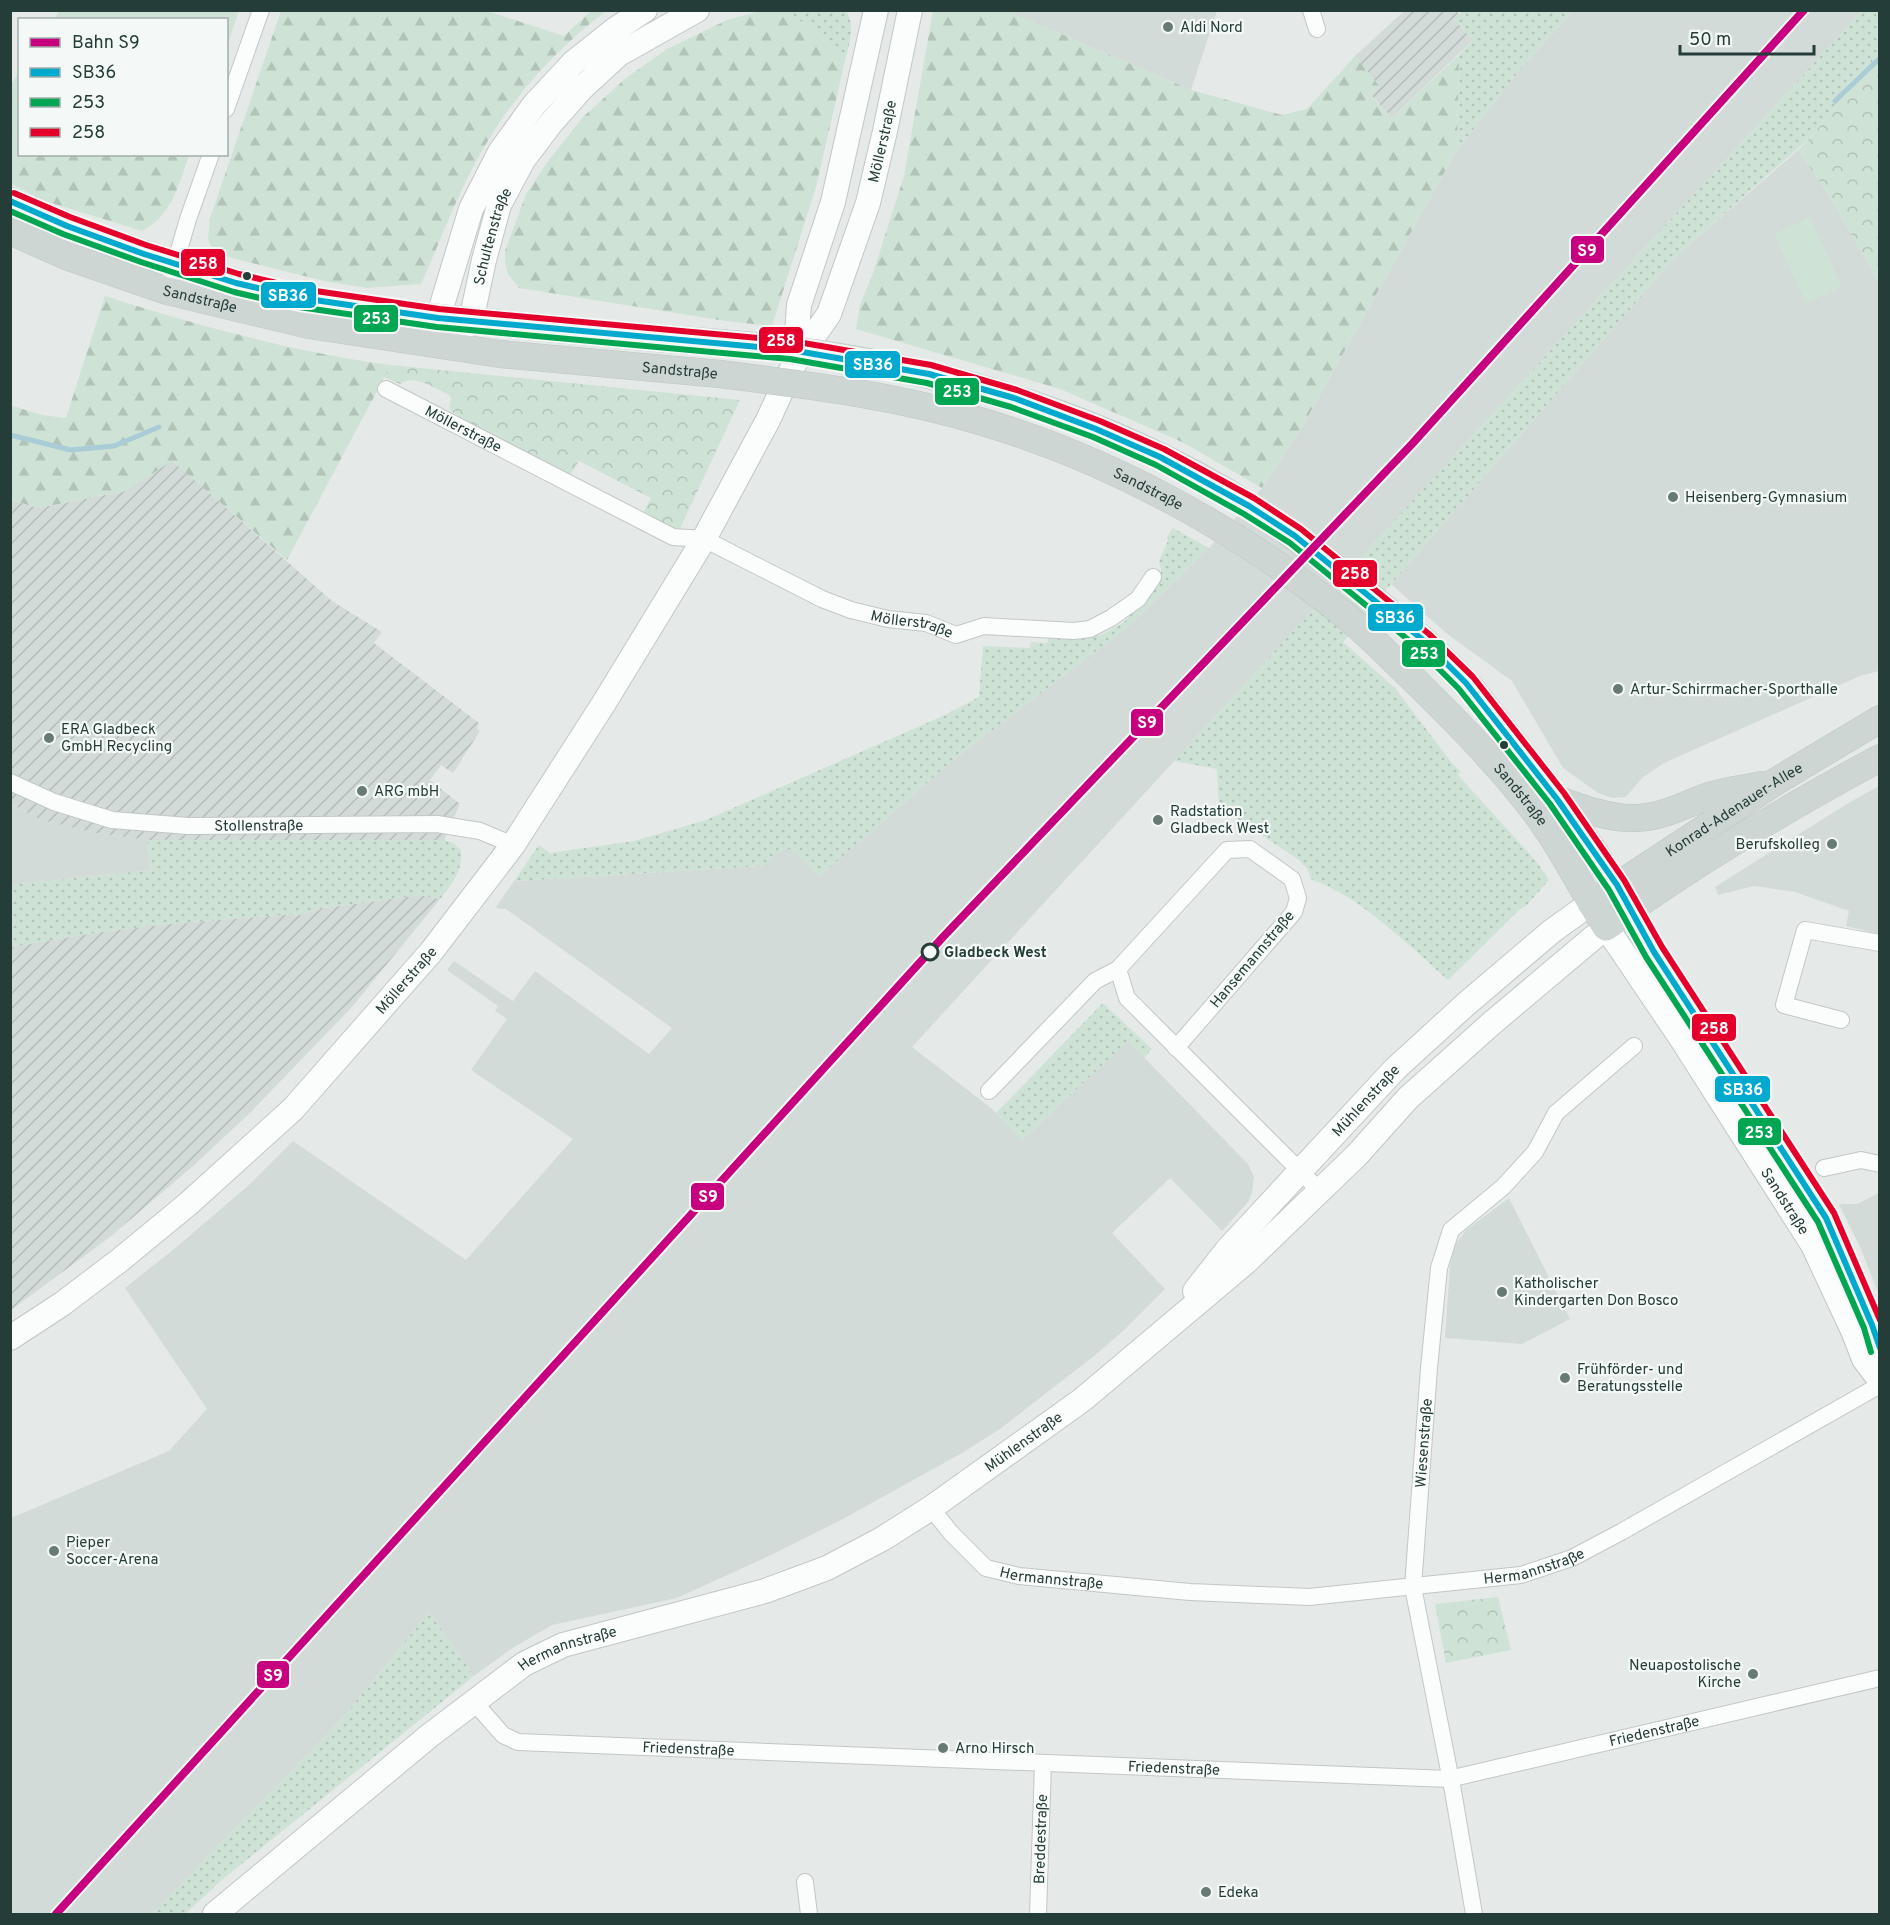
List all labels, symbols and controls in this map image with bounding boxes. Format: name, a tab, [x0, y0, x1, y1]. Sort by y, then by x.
legend	[18, 18, 228, 156]
scale bar	[1680, 18, 1814, 56]
place label: Aldi Nord	[1180, 19, 1243, 38]
marker: Aldi Nord	[1161, 20, 1175, 34]
text: 50 m	[1689, 29, 1731, 52]
text: Bahn S9	[72, 32, 140, 55]
text: SB36	[72, 62, 116, 85]
text: 253	[72, 92, 105, 115]
street label: Möllerstraße	[865, 99, 902, 185]
text: 258	[72, 122, 105, 145]
street label: Schultenstraße	[471, 185, 517, 287]
line badge: S9	[1570, 235, 1605, 264]
text: S9	[1577, 242, 1597, 262]
line badge: 258	[180, 248, 226, 277]
text: 258	[188, 255, 218, 275]
unlabelled marker	[241, 270, 253, 282]
line badge: SB36	[260, 281, 317, 309]
street label: Sandstraße	[160, 282, 239, 318]
text: SB36	[268, 287, 308, 307]
line badge: 253	[353, 304, 399, 333]
text: 253	[361, 310, 391, 330]
line badge: 258	[758, 326, 804, 354]
text: 258	[766, 332, 796, 352]
line badge: SB36	[844, 350, 901, 379]
text: SB36	[853, 356, 893, 376]
street label: Sandstraße	[641, 359, 718, 385]
line badge: 253	[934, 377, 980, 406]
text: 253	[942, 383, 972, 403]
street label: Möllerstraße	[421, 403, 504, 458]
street label: Sandstraße	[1109, 465, 1186, 516]
place label: Heisenberg-Gymnasium	[1685, 489, 1847, 508]
marker: Heisenberg-Gymnasium	[1666, 490, 1680, 504]
line badge: 258	[1332, 559, 1378, 588]
text: 258	[1340, 565, 1370, 585]
line badge: SB36	[1367, 603, 1424, 632]
street label: Möllerstraße	[868, 607, 955, 644]
text: SB36	[1375, 609, 1415, 629]
line badge: 253	[1401, 639, 1446, 668]
text: 253	[1409, 645, 1439, 665]
place label: Artur-Schirrmacher-Sporthalle	[1630, 681, 1838, 700]
marker: Artur-Schirrmacher-Sporthalle	[1611, 682, 1625, 696]
line badge: S9	[1130, 708, 1164, 737]
text: S9	[1137, 714, 1157, 734]
place label: ERA Gladbeck GmbH Recycling	[61, 721, 172, 757]
marker: ERA Gladbeck GmbH Recycling	[42, 731, 56, 745]
unlabelled marker	[1498, 739, 1510, 751]
street label: Konrad-Adenauer-Allee	[1663, 759, 1807, 862]
street label: Sandstraße	[1488, 760, 1551, 831]
place label: ARG mbH	[374, 783, 439, 802]
marker: ARG mbH	[355, 784, 369, 798]
place label: Radstation Gladbeck West	[1170, 803, 1269, 839]
marker: Radstation Gladbeck West	[1151, 813, 1165, 827]
street label: Stollenstraße	[214, 817, 303, 837]
place label: Berufskolleg	[1735, 836, 1820, 855]
marker: Berufskolleg	[1825, 837, 1839, 851]
street label: Hansemannstraße	[1207, 907, 1299, 1013]
marker: Gladbeck West	[921, 943, 939, 961]
street label: Möllerstraße	[372, 944, 442, 1019]
place label: Gladbeck West	[944, 944, 1047, 963]
line badge: 258	[1691, 1013, 1737, 1042]
text: 258	[1699, 1020, 1729, 1040]
street label: Mühlenstraße	[1329, 1062, 1405, 1141]
line badge: SB36	[1714, 1075, 1771, 1103]
text: SB36	[1723, 1081, 1763, 1101]
line badge: 253	[1737, 1117, 1782, 1146]
text: 253	[1744, 1124, 1774, 1144]
street label: Sandstraße	[1755, 1165, 1812, 1239]
line badge: S9	[690, 1182, 725, 1211]
text: S9	[698, 1188, 718, 1208]
place label: Katholischer Kindergarten Don Bosco	[1514, 1275, 1678, 1311]
marker: Katholischer Kindergarten Don Bosco	[1495, 1285, 1509, 1299]
place label: Frühförder- und Beratungsstelle	[1577, 1361, 1683, 1397]
marker: Frühförder- und Beratungsstelle	[1558, 1371, 1572, 1385]
street label: Wiesenstraße	[1412, 1398, 1438, 1489]
street label: Mühlenstraße	[982, 1409, 1067, 1477]
place label: Pieper Soccer-Arena	[66, 1534, 158, 1570]
marker: Pieper Soccer-Arena	[47, 1544, 61, 1558]
street label: Hermannstraße	[1483, 1545, 1589, 1590]
street label: Hermannstraße	[997, 1564, 1104, 1595]
street label: Hermannstraße	[515, 1623, 619, 1676]
place label: Neuapostolische Kirche	[1629, 1657, 1741, 1693]
line badge: S9	[256, 1660, 290, 1689]
text: S9	[263, 1667, 283, 1687]
marker: Neuapostolische Kirche	[1746, 1667, 1760, 1681]
street label: Friedenstraße	[1608, 1713, 1702, 1752]
street label: Friedenstraße	[642, 1739, 735, 1762]
place label: Arno Hirsch	[955, 1740, 1034, 1759]
marker: Arno Hirsch	[936, 1741, 950, 1755]
street label: Friedenstraße	[1128, 1758, 1220, 1781]
street label: Breddestraße	[1031, 1794, 1053, 1885]
place label: Edeka	[1218, 1884, 1258, 1903]
marker: Edeka	[1199, 1885, 1213, 1899]

